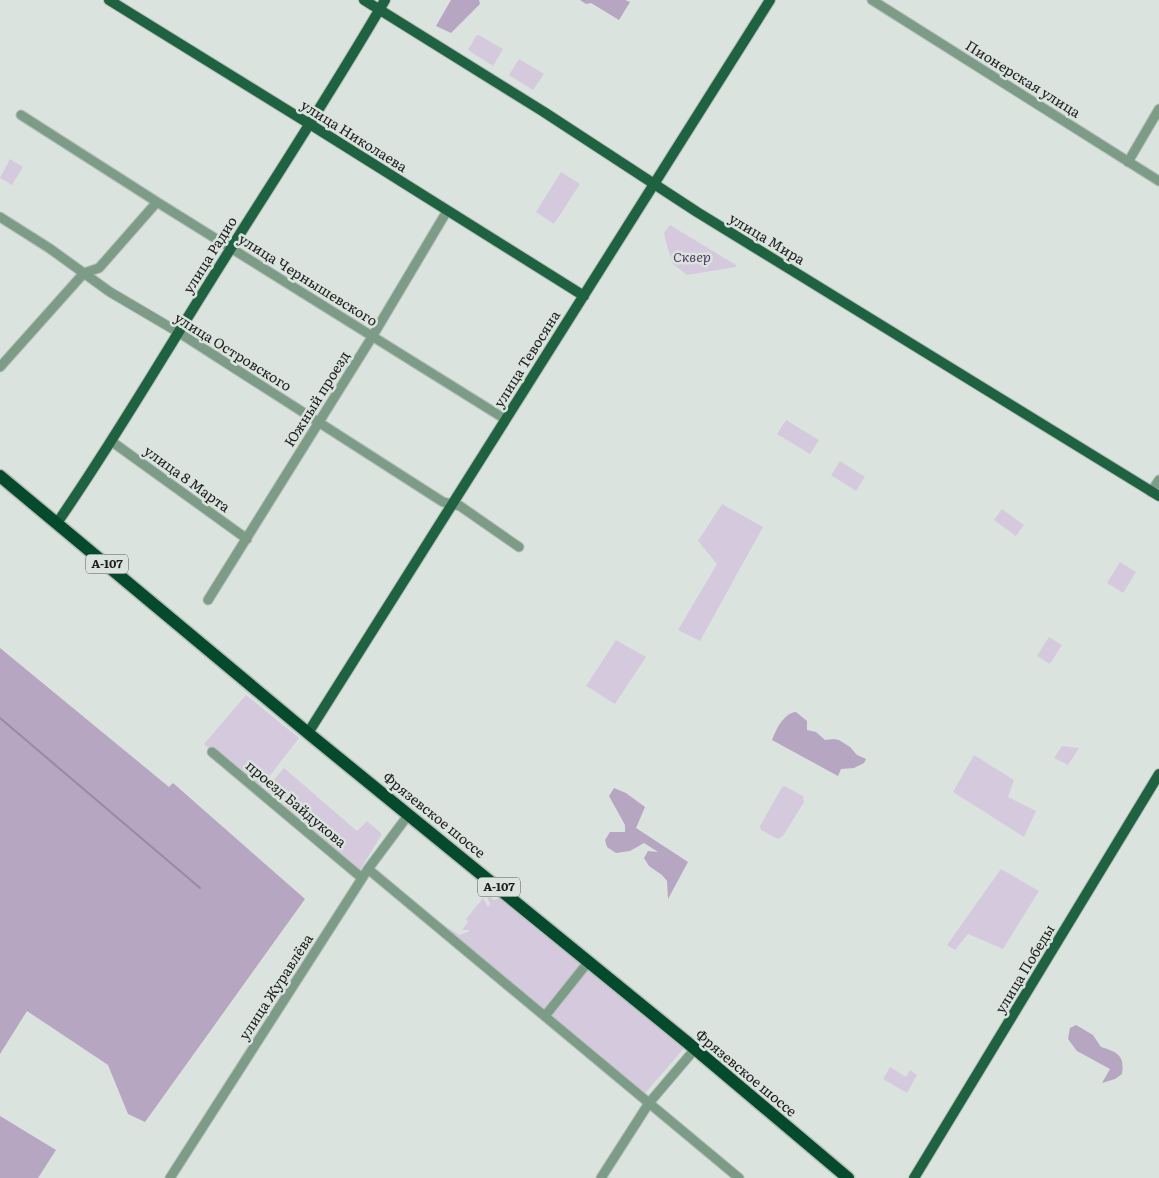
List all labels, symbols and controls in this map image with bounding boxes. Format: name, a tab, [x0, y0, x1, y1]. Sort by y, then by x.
street label: Пионерская улица	[962, 35, 1085, 122]
street label: улица Николаева	[297, 94, 412, 176]
street label: улица Мира	[726, 208, 810, 269]
street label: улица Радио	[177, 212, 241, 297]
street label: улица Чернышевского	[235, 228, 382, 330]
park label: Сквер	[673, 246, 711, 266]
street label: улица Тевосяна	[488, 306, 564, 411]
street label: улица Островского	[171, 307, 296, 395]
street label: Южный проезд	[279, 347, 354, 450]
street label: улица 8 Марта	[140, 440, 235, 517]
road number: А-107	[86, 554, 128, 574]
street label: проезд Байдукова	[242, 755, 352, 852]
street label: Фрязевское шоссе	[379, 767, 490, 862]
road number: А-107	[478, 878, 520, 896]
street label: улица Победы	[990, 920, 1059, 1017]
street label: улица Журавлёва	[233, 929, 317, 1043]
street label: Фрязевское шоссе	[692, 1024, 802, 1121]

